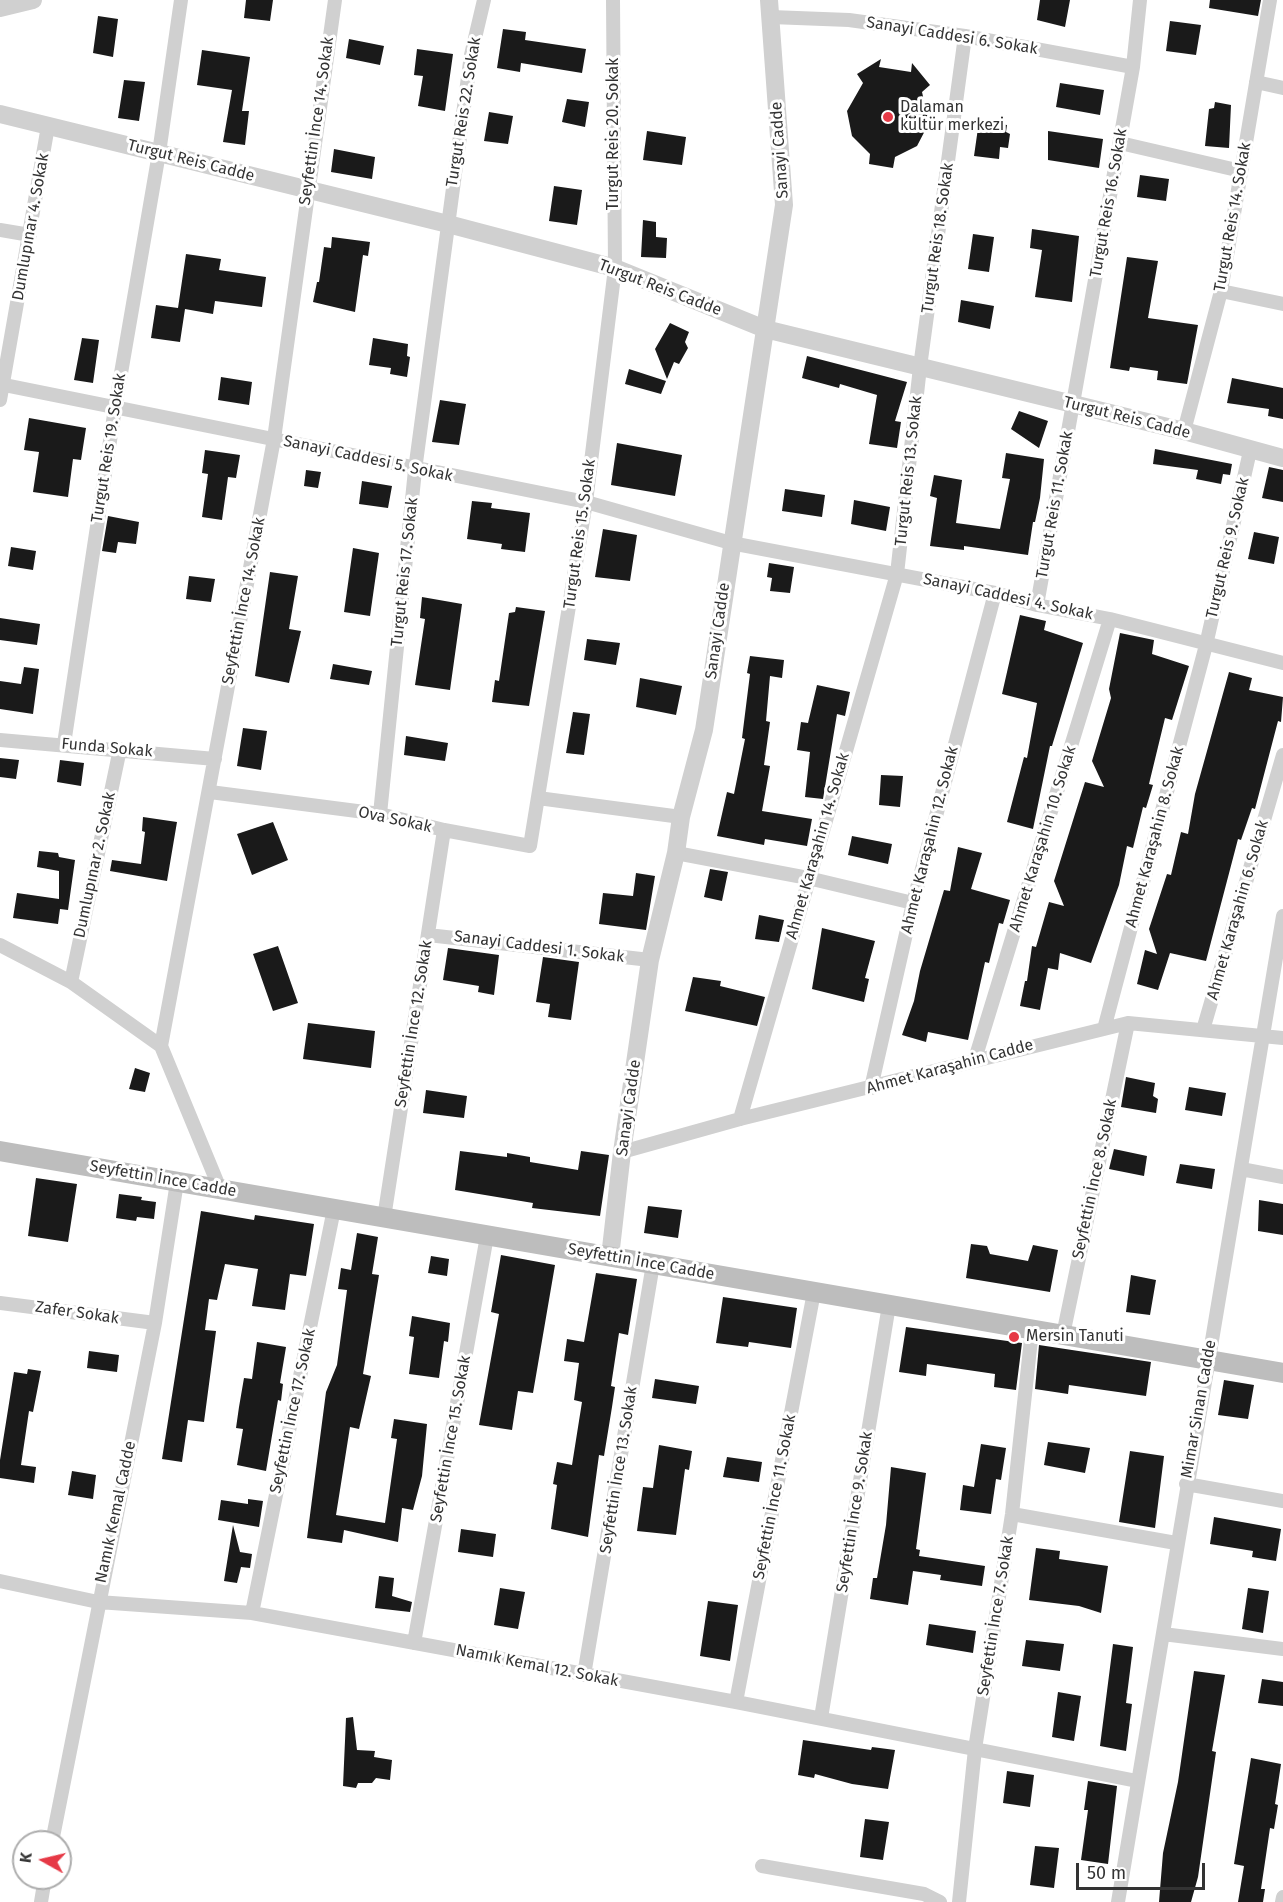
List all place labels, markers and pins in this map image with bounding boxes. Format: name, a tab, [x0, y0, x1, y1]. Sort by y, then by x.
place label: Dalaman kültür merkezi	[900, 98, 1004, 136]
marker: Dalaman kültür merkezi	[881, 110, 895, 124]
place label: Mersin Tanuti	[1026, 1327, 1124, 1347]
marker: Mersin Tanuti	[1007, 1330, 1021, 1344]

